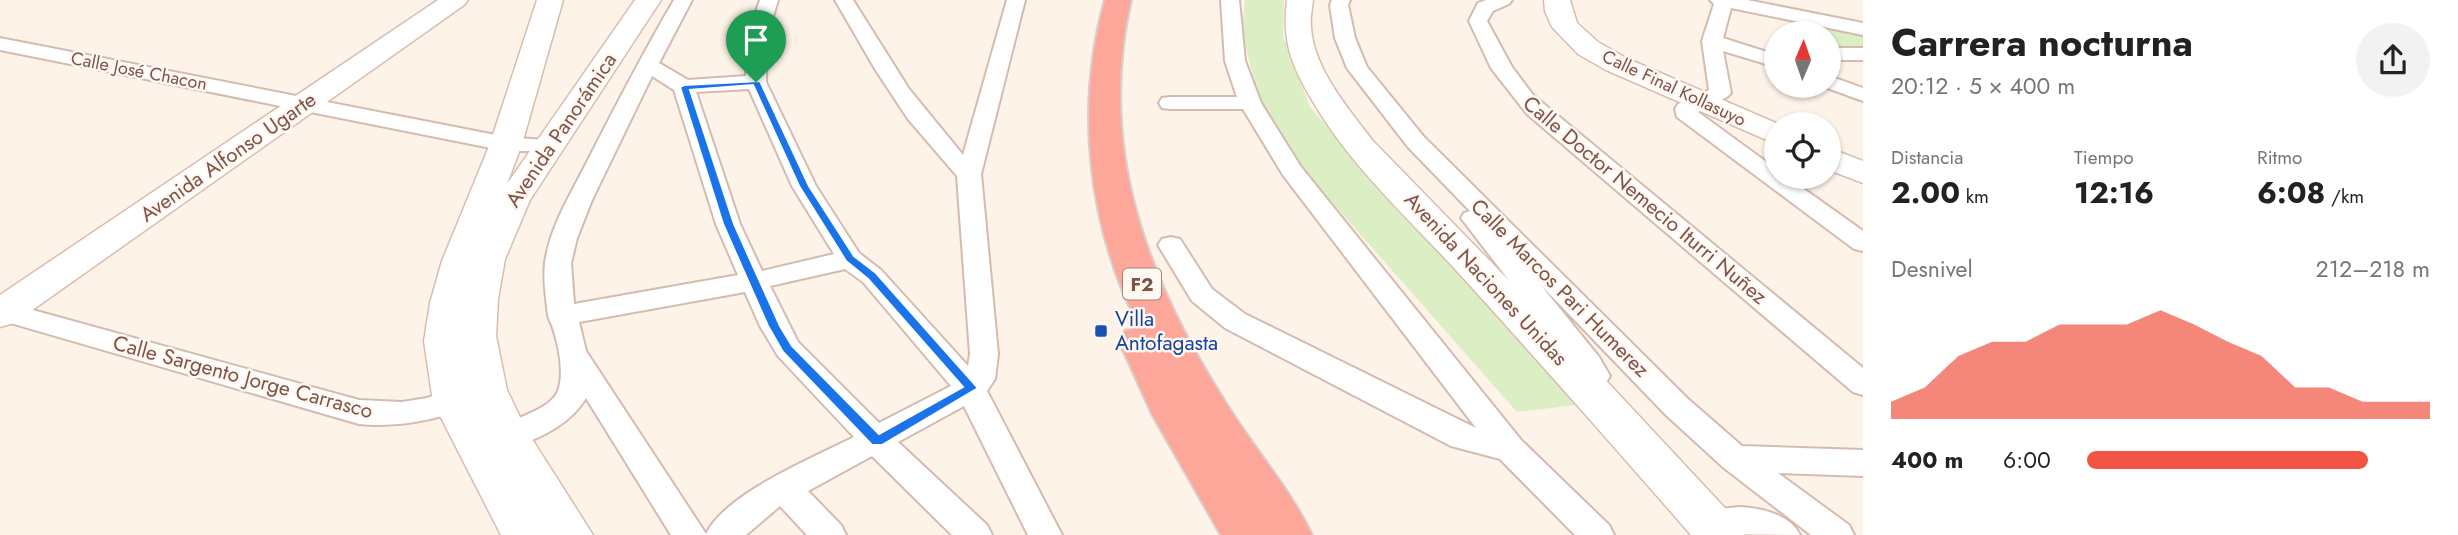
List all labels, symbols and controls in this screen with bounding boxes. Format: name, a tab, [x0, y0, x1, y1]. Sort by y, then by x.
pin	[726, 10, 786, 82]
text: Carrera nocturna	[1891, 15, 2193, 70]
icon: arrive	[737, 21, 775, 59]
north arrow	[1764, 21, 1841, 98]
map controls	[1764, 21, 1841, 189]
button: share	[2356, 23, 2430, 97]
street label: Calle Final Kollasuyo	[1598, 43, 1750, 133]
street label: Calle José Chacon	[69, 45, 209, 97]
street label: Avenida Panorámica	[498, 47, 624, 213]
text: 20:12 · 5 × 400 m	[1891, 69, 2075, 103]
street label: Avenida Alfonso Ugarte	[134, 85, 322, 229]
street label: Calle Doctor Nemecio Iturri Nuñez	[1516, 89, 1774, 311]
button: locate	[1764, 112, 1841, 189]
text: Distancia	[1891, 144, 1963, 171]
text: Tiempo	[2074, 144, 2134, 171]
text: Ritmo	[2257, 144, 2302, 171]
text: 2.00	[1891, 171, 1960, 214]
text: 12:16	[2074, 171, 2154, 214]
text: 6:08	[2257, 171, 2325, 214]
text: km	[1960, 183, 1989, 210]
text: /km	[2325, 183, 2364, 210]
street label: Avenida Naciones Unidas	[1397, 186, 1575, 372]
street label: Calle Marcos Pari Humerez	[1464, 192, 1656, 384]
text: Desnivel	[1891, 252, 1973, 286]
text: 212–218 m	[2316, 252, 2430, 286]
road number: F2	[1123, 268, 1161, 300]
place label: Villa Antofagasta	[1115, 304, 1218, 358]
marker: Villa Antofagasta	[1093, 323, 1109, 339]
street label: Calle Sargento Jorge Carrasco	[110, 328, 376, 426]
text: 400 m	[1891, 443, 1963, 477]
text: 6:00	[2003, 443, 2051, 477]

